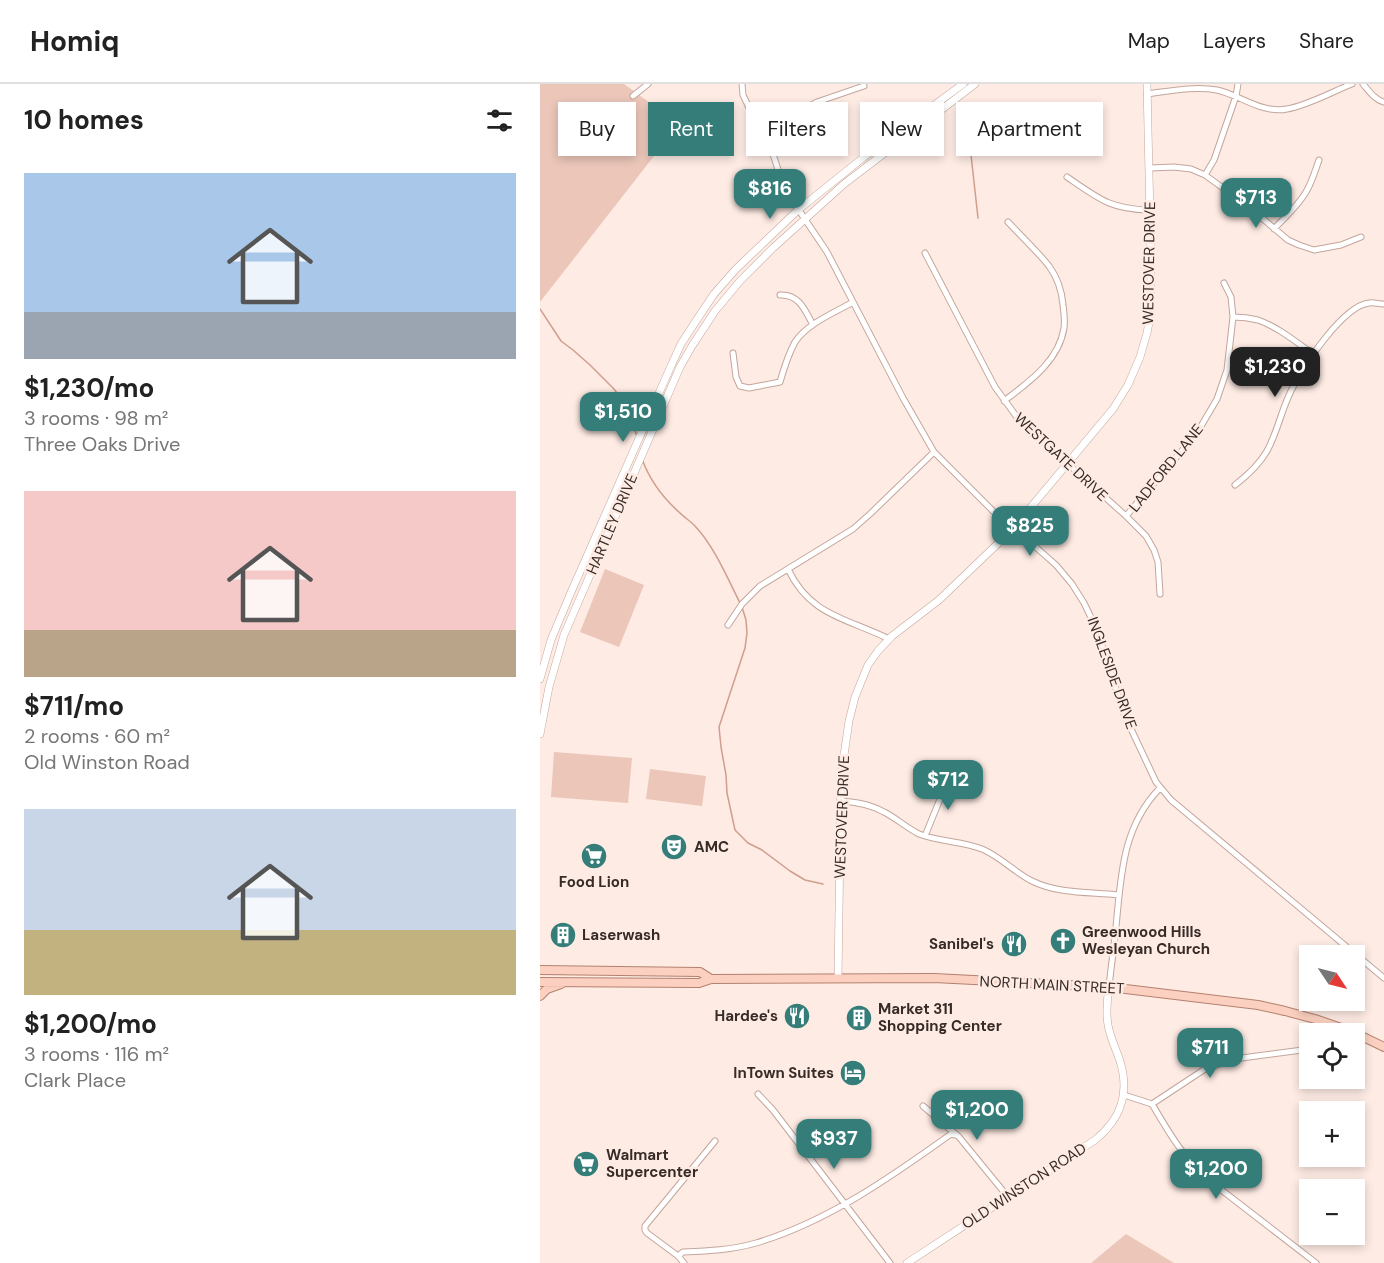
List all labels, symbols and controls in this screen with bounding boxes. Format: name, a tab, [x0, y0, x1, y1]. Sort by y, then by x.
text: Homiq	[30, 23, 119, 60]
text: Map	[1128, 27, 1170, 55]
text: Layers	[1203, 27, 1266, 55]
text: Share	[1299, 27, 1354, 55]
chip: Buy	[558, 102, 636, 156]
chip: Rent	[648, 102, 734, 156]
chip: Filters	[746, 102, 848, 156]
chip: New	[860, 102, 944, 156]
chip: Apartment	[956, 102, 1103, 156]
text: 10 homes	[24, 103, 144, 137]
icon: filters	[483, 104, 516, 137]
pin: $816	[734, 169, 806, 220]
text: $816	[748, 175, 792, 201]
pin: $713	[1220, 178, 1292, 229]
text: $713	[1235, 184, 1277, 210]
street label: WESTOVER DRIVE	[1138, 201, 1160, 325]
icon: home	[216, 212, 324, 320]
pin: $1,230	[1226, 347, 1324, 398]
text: $1,230	[1244, 353, 1306, 379]
text: $1,230/mo	[24, 371, 154, 405]
pin: $1,510	[574, 392, 672, 443]
text: $1,510	[594, 398, 652, 424]
text: 3 rooms · 98 m²	[24, 405, 168, 431]
street label: WESTGATE DRIVE	[1010, 408, 1112, 506]
street label: LADFORD LANE	[1124, 420, 1208, 516]
text: Three Oaks Drive	[24, 431, 180, 457]
street label: HARTLEY DRIVE	[582, 470, 642, 578]
pin: $825	[994, 506, 1066, 557]
text: $825	[1006, 512, 1054, 538]
icon: home	[216, 530, 324, 638]
street label: INGLESIDE DRIVE	[1082, 614, 1142, 732]
text: $711/mo	[24, 689, 124, 723]
text: 2 rooms · 60 m²	[24, 723, 170, 749]
text: Old Winston Road	[24, 749, 190, 775]
street label: WESTOVER DRIVE	[830, 755, 854, 879]
pin: $712	[912, 760, 984, 811]
text: $712	[927, 766, 969, 792]
theatre icon: AMC	[659, 832, 689, 862]
place label: AMC	[694, 837, 729, 857]
supermarket icon: Food Lion	[579, 841, 609, 871]
icon: home	[216, 848, 324, 956]
place label: Food Lion	[559, 872, 629, 892]
building icon: Laserwash	[548, 920, 578, 950]
place label: Greenwood Hills Wesleyan Church	[1082, 922, 1210, 959]
place label: Laserwash	[582, 925, 660, 945]
church icon: Greenwood Hills Wesleyan Church	[1048, 926, 1078, 956]
restaurant icon: Sanibel's	[999, 929, 1029, 959]
place label: Sanibel's	[929, 934, 994, 954]
north arrow	[1299, 945, 1365, 1011]
map controls	[1299, 945, 1365, 1245]
street label: NORTH MAIN STREET	[979, 971, 1125, 999]
place label: Market 311 Shopping Center	[878, 999, 1002, 1036]
restaurant icon: Hardee's	[782, 1001, 812, 1031]
building icon: Market 311 Shopping Center	[844, 1003, 874, 1033]
place label: Hardee's	[714, 1006, 778, 1026]
text: $1,200/mo	[24, 1007, 157, 1041]
button: locate	[1299, 1023, 1365, 1089]
pin: $711	[1174, 1028, 1246, 1079]
text: $711	[1191, 1034, 1229, 1060]
text: 3 rooms · 116 m²	[24, 1041, 169, 1067]
hotel icon: InTown Suites	[838, 1058, 868, 1088]
place label: InTown Suites	[733, 1063, 834, 1083]
text: Clark Place	[24, 1067, 126, 1093]
pin: $1,200	[928, 1090, 1026, 1141]
text: $1,200	[945, 1096, 1009, 1122]
button: +	[1299, 1101, 1365, 1167]
pin: $937	[798, 1119, 870, 1170]
text: $937	[810, 1125, 858, 1151]
street label: OLD WINSTON ROAD	[958, 1138, 1090, 1234]
place label: Walmart Supercenter	[606, 1145, 698, 1182]
supermarket icon: Walmart Supercenter	[571, 1149, 601, 1179]
pin: $1,200	[1167, 1149, 1265, 1200]
text: $1,200	[1184, 1155, 1248, 1181]
button: −	[1299, 1179, 1365, 1245]

